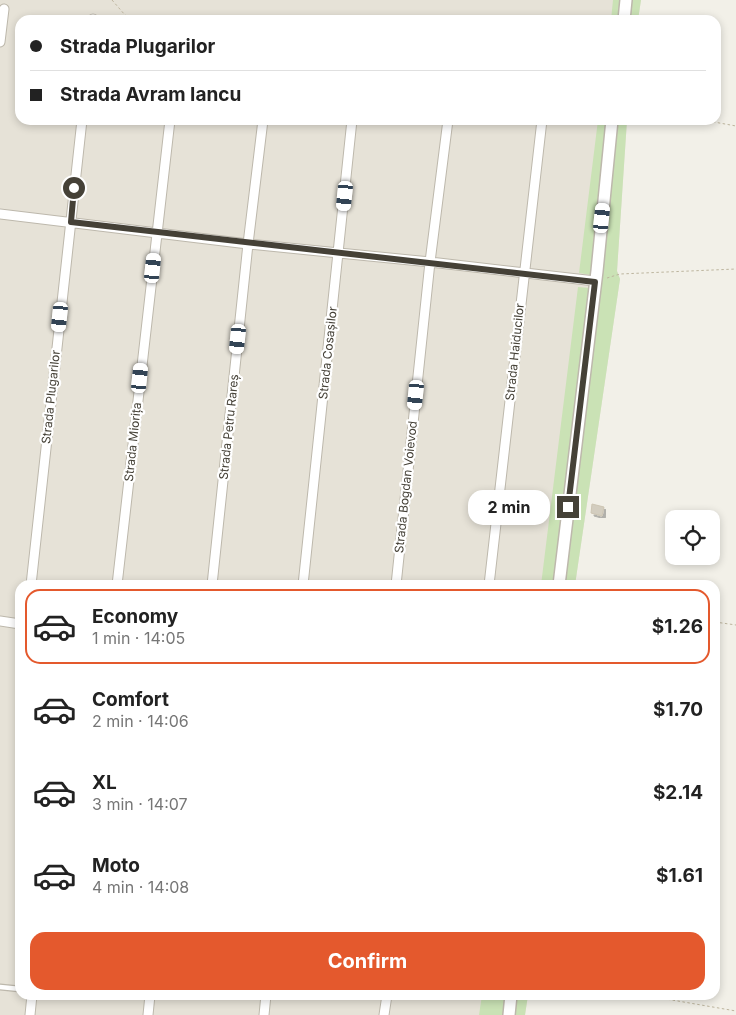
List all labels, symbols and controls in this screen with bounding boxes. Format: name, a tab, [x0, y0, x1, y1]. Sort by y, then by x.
text: Strada Plugarilor	[60, 35, 215, 58]
text: Strada Avram Iancu	[60, 83, 241, 106]
route start	[63, 177, 85, 199]
car	[335, 180, 354, 212]
car	[592, 202, 611, 234]
car	[143, 252, 162, 284]
car	[50, 301, 69, 333]
street label: Strada Haiducilor	[502, 302, 527, 401]
street label: Strada Cosașilor	[315, 305, 340, 400]
car	[228, 323, 247, 355]
street label: Strada Plugarilor	[38, 349, 63, 445]
car	[130, 362, 149, 394]
street label: Strada Petru Rareș	[216, 374, 241, 480]
car	[406, 379, 425, 411]
street label: Strada Miorița	[121, 402, 144, 482]
street label: Strada Bogdan Voievod	[391, 420, 420, 554]
callout: 2 min	[468, 490, 550, 524]
route end	[557, 496, 579, 518]
text: 2 min	[488, 497, 530, 517]
map controls	[665, 510, 720, 565]
button: locate	[665, 510, 720, 565]
icon: car	[32, 604, 77, 649]
text: Economy	[92, 605, 178, 628]
text: $1.26	[652, 615, 703, 638]
text: 1 min · 14:05	[92, 628, 185, 648]
icon: car	[32, 687, 77, 732]
text: Comfort	[92, 688, 169, 711]
text: $1.70	[653, 698, 703, 721]
text: 2 min · 14:06	[92, 711, 189, 731]
icon: car	[32, 770, 77, 815]
text: XL	[92, 771, 117, 794]
text: $2.14	[653, 781, 703, 804]
text: 3 min · 14:07	[92, 794, 188, 814]
icon: car	[32, 853, 77, 898]
text: Moto	[92, 854, 140, 877]
text: $1.61	[656, 864, 703, 887]
text: 4 min · 14:08	[92, 877, 189, 897]
button: Confirm	[30, 932, 705, 990]

